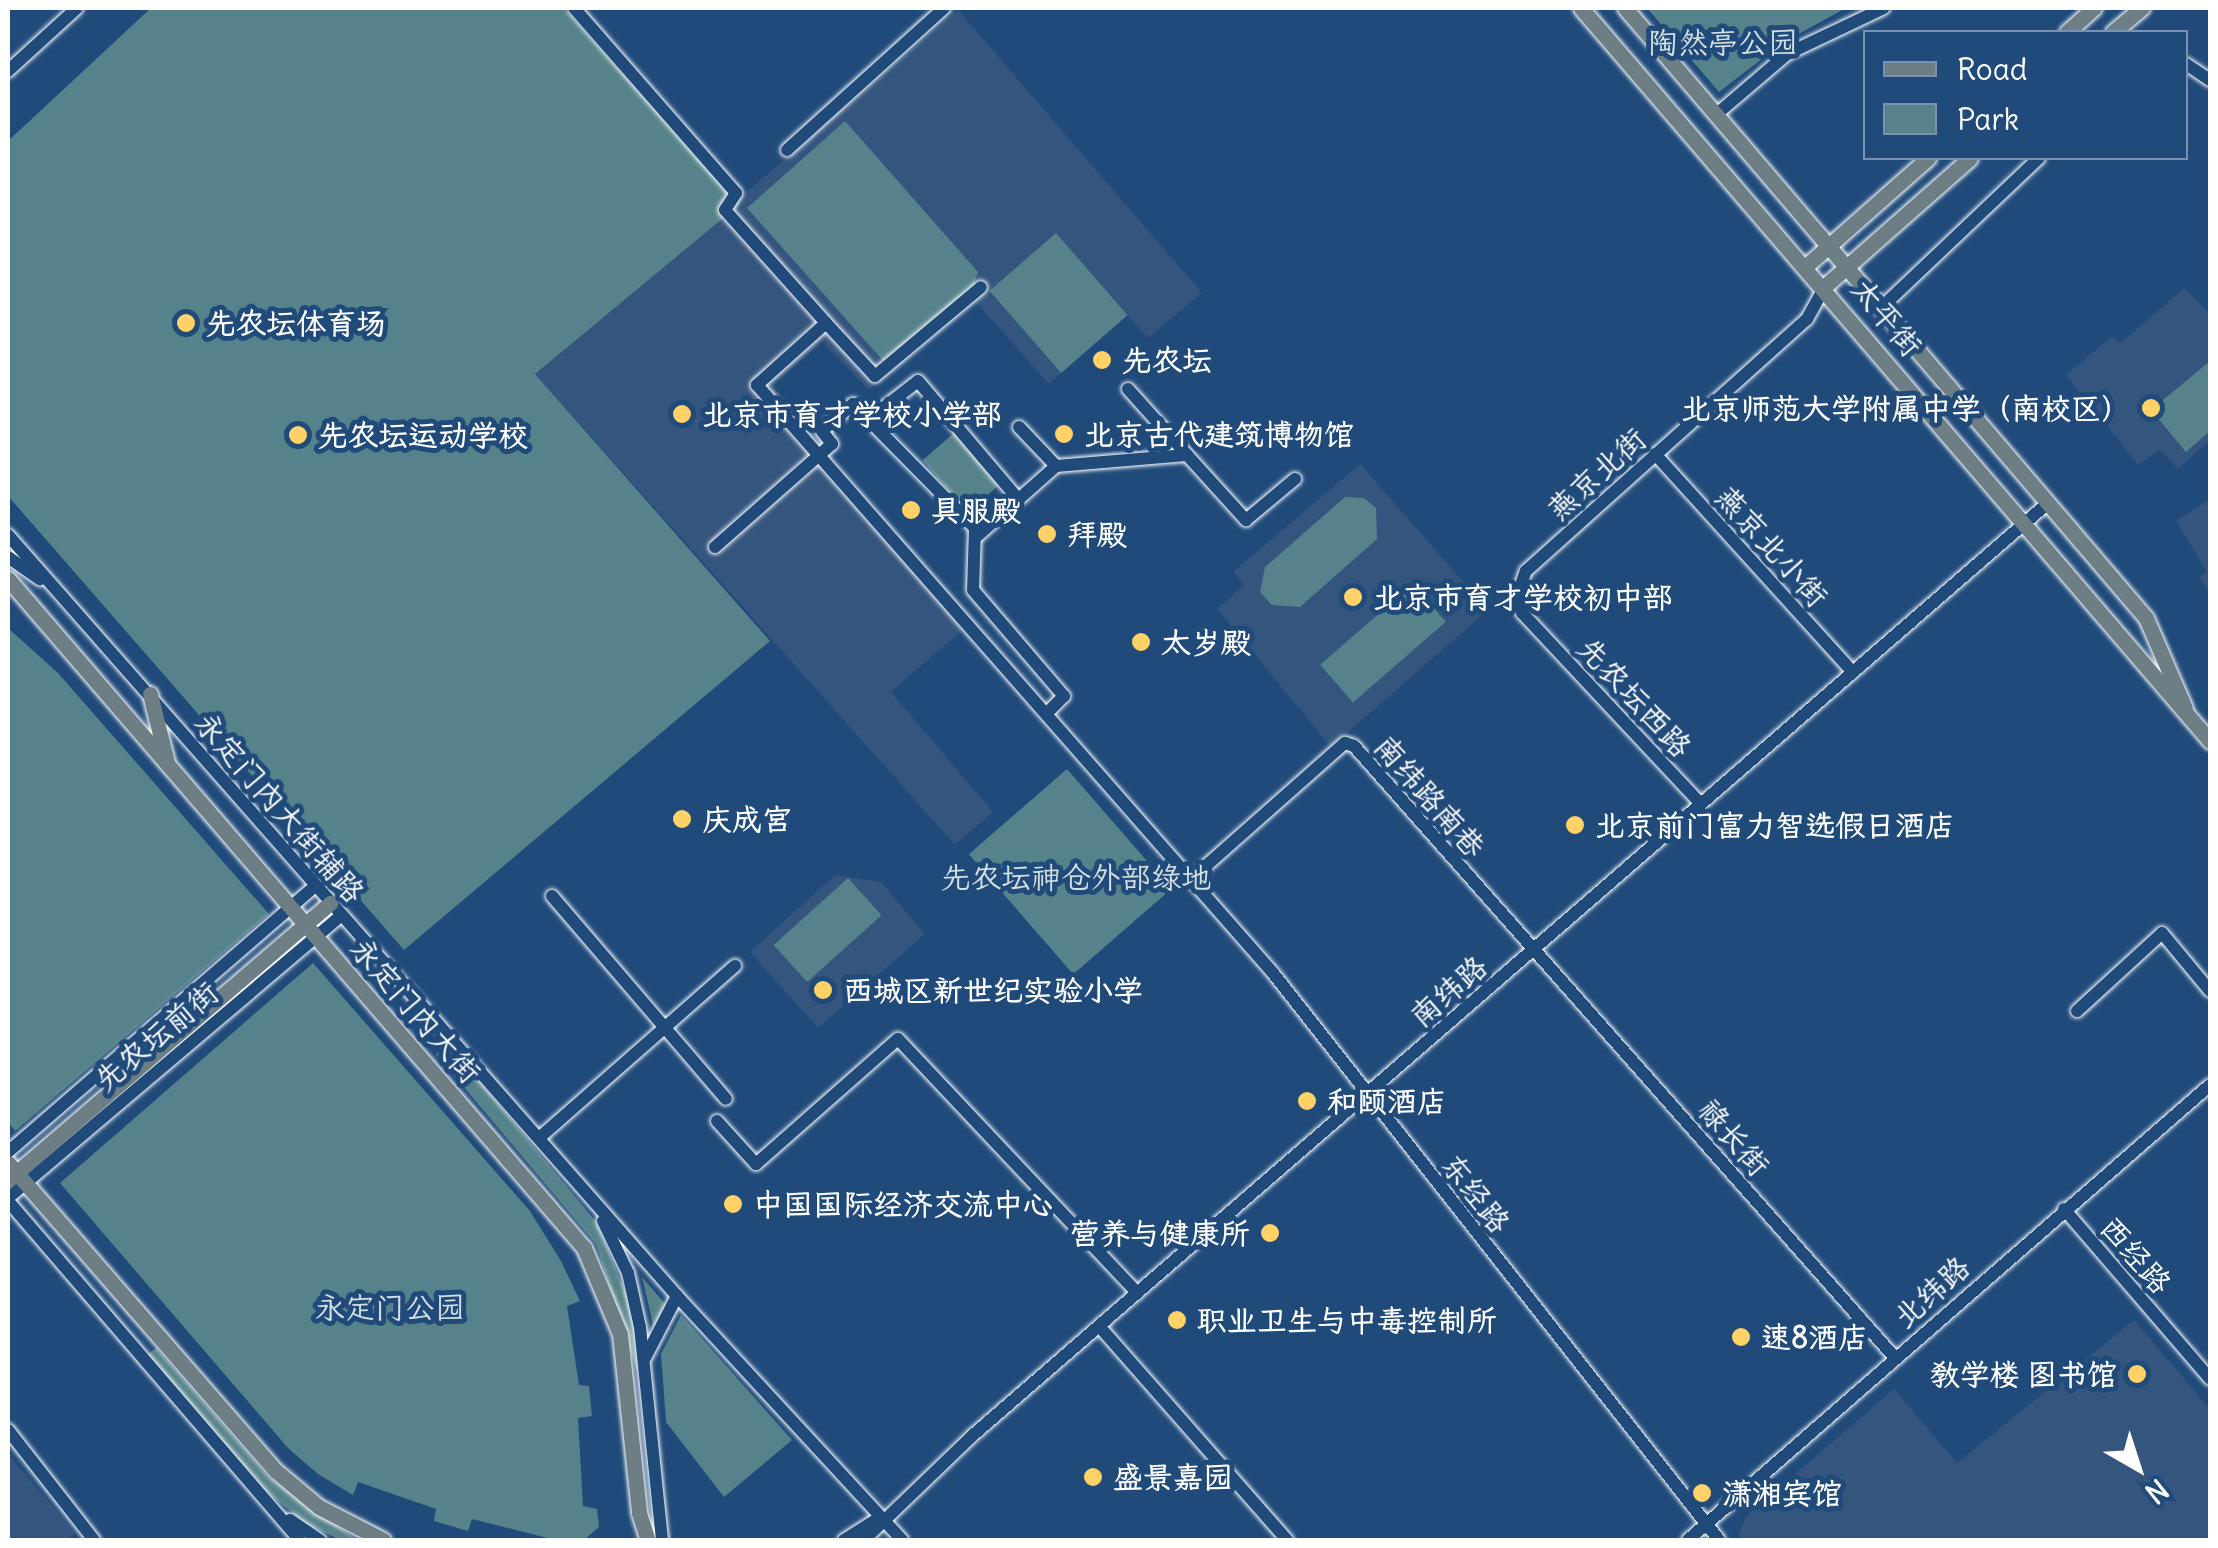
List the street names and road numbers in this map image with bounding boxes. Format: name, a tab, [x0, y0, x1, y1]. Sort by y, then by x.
street label: 太平街	[1844, 271, 1930, 363]
street label: 燕京北街	[1539, 420, 1653, 528]
street label: 燕京北小街	[1708, 478, 1836, 614]
street label: 先农坛西路	[1571, 630, 1699, 764]
street label: 永定门内大街辅路	[188, 705, 372, 909]
street label: 南纬路南巷	[1367, 728, 1493, 864]
street label: 永定门内大街	[343, 930, 489, 1090]
street label: 南纬路	[1402, 948, 1494, 1034]
street label: 先农坛前街	[87, 974, 225, 1098]
street label: 禄长街	[1691, 1091, 1777, 1183]
street label: 东经路	[1434, 1146, 1518, 1240]
street label: 西经路	[2093, 1209, 2179, 1301]
street label: 北纬路	[1886, 1249, 1976, 1335]

